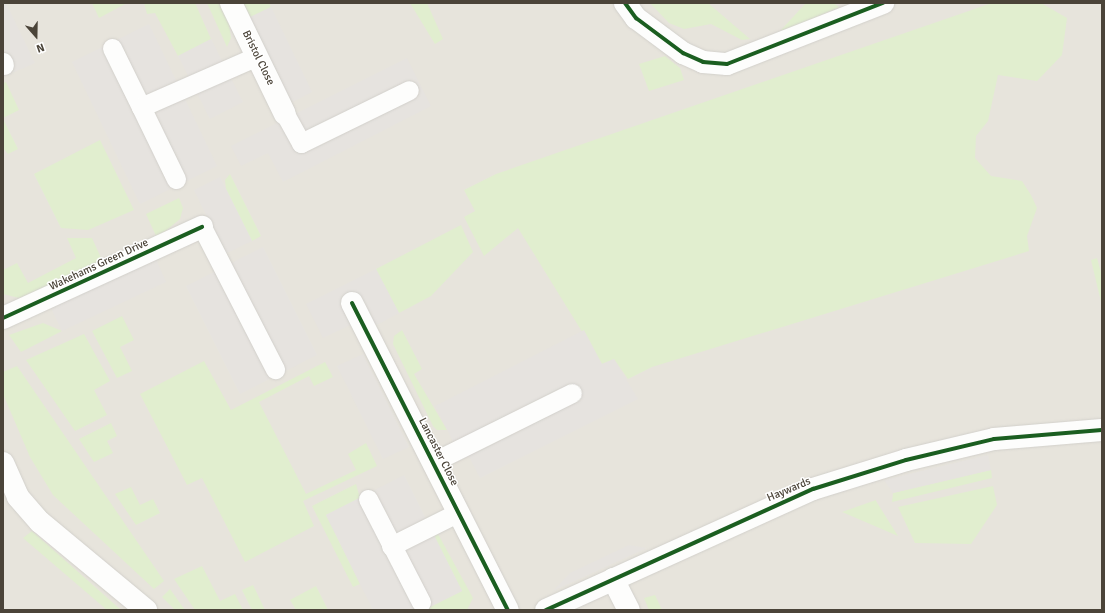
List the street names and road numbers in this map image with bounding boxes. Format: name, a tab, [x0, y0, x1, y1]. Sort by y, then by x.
street label: Bristol Close	[239, 28, 277, 88]
street label: Wakehams Green Drive	[47, 236, 151, 294]
street label: Lancaster Close	[415, 416, 461, 488]
street label: Haywards	[765, 475, 813, 505]

